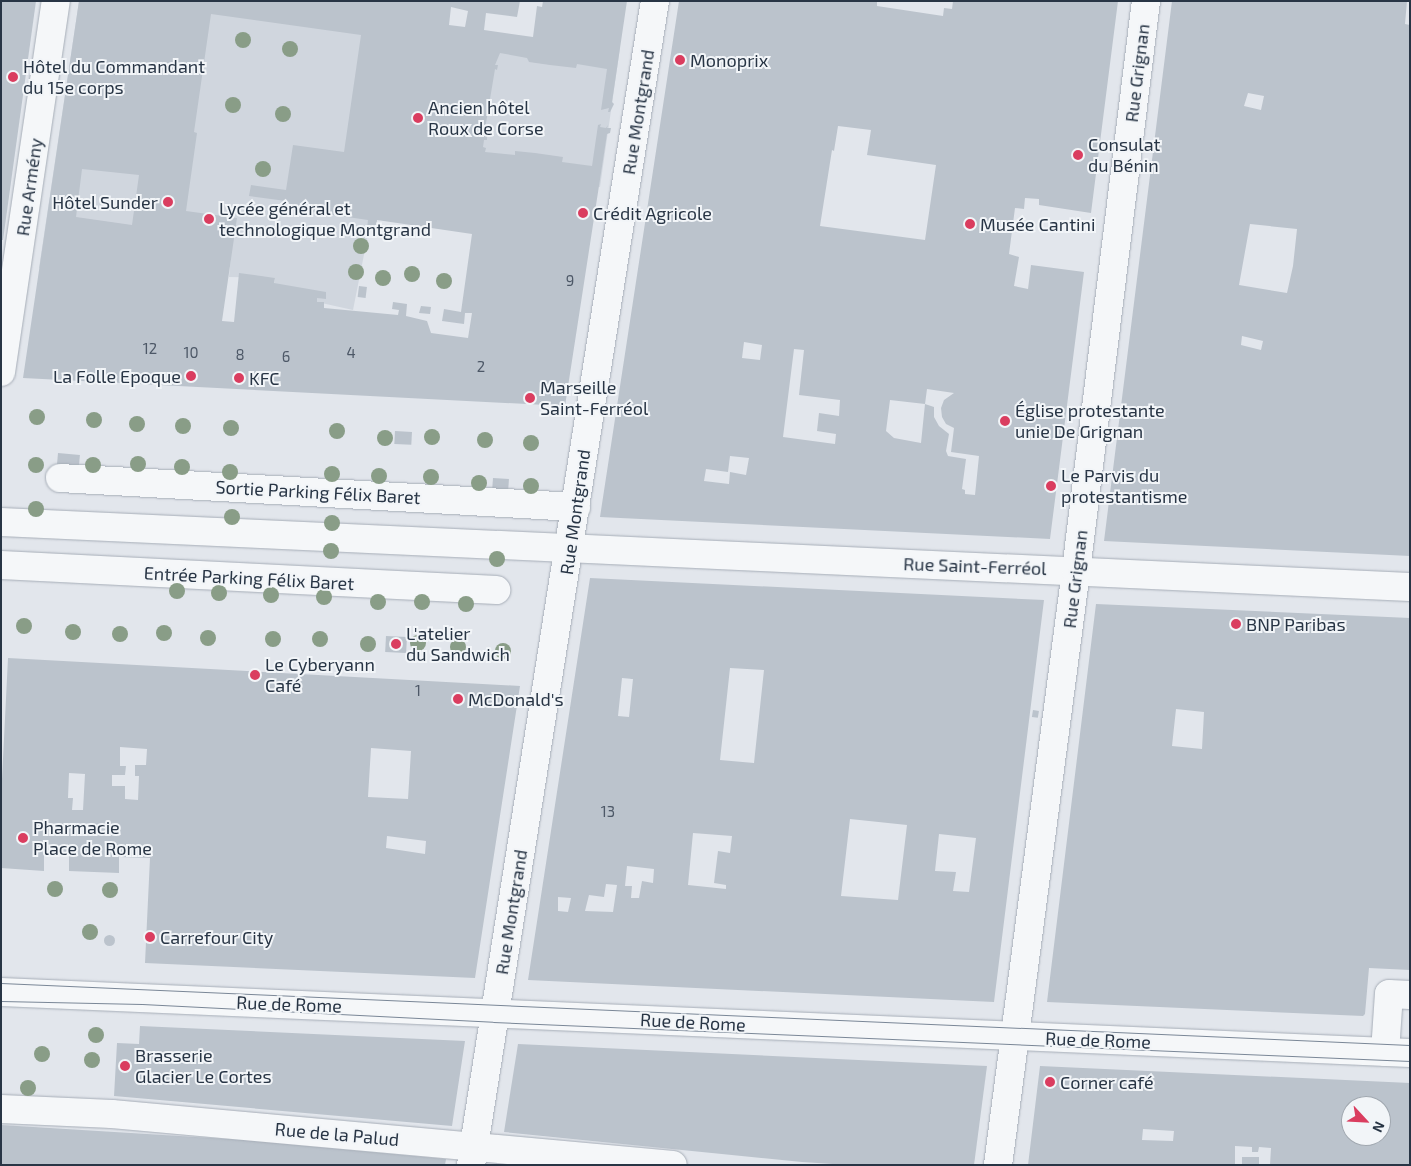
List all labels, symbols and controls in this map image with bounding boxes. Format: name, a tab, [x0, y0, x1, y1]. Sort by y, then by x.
street label: Rue Grignan	[1120, 23, 1154, 123]
street label: Rue Montgrand	[617, 48, 659, 176]
place label: Monoprix	[690, 49, 768, 71]
marker: Monoprix	[674, 54, 686, 66]
place label: Hôtel du Commandant du 15e corps	[23, 56, 206, 98]
marker: Hôtel du Commandant du 15e corps	[7, 71, 19, 83]
place label: Ancien hôtel Roux de Corse	[428, 97, 544, 140]
marker: Ancien hôtel Roux de Corse	[412, 112, 424, 124]
place label: Consulat du Bénin	[1088, 134, 1160, 176]
street label: Rue Armény	[11, 137, 47, 237]
marker: Consulat du Bénin	[1072, 149, 1084, 161]
place label: Hôtel Sunder	[52, 191, 158, 213]
marker: Hôtel Sunder	[162, 196, 174, 208]
place label: Lycée général et technologique Montgrand	[219, 198, 431, 240]
place label: Crédit Agricole	[593, 202, 712, 224]
marker: Crédit Agricole	[577, 207, 589, 219]
marker: Lycée général et technologique Montgrand	[203, 213, 215, 225]
place label: Musée Cantini	[980, 213, 1095, 235]
marker: Musée Cantini	[964, 218, 976, 230]
house number: 9	[566, 272, 574, 290]
house number: 12	[143, 340, 157, 358]
house number: 10	[183, 344, 199, 362]
house number: 4	[346, 344, 356, 362]
house number: 8	[235, 346, 245, 364]
house number: 6	[282, 348, 290, 366]
house number: 2	[477, 358, 485, 376]
place label: La Folle Epoque	[53, 365, 181, 387]
place label: KFC	[249, 367, 279, 389]
marker: La Folle Epoque	[185, 370, 197, 382]
marker: KFC	[233, 372, 245, 384]
place label: Marseille Saint-Ferréol	[540, 377, 648, 419]
marker: Marseille Saint-Ferréol	[524, 392, 536, 404]
place label: Église protestante unie De Grignan	[1015, 400, 1165, 442]
marker: Église protestante unie De Grignan	[999, 415, 1011, 427]
street label: Rue Montgrand	[556, 448, 594, 576]
place label: Le Parvis du protestantisme	[1061, 465, 1187, 508]
street label: Sortie Parking Félix Baret	[215, 476, 421, 508]
marker: Le Parvis du protestantisme	[1045, 480, 1057, 492]
street label: Rue Grignan	[1058, 529, 1092, 629]
street label: Rue Saint-Ferréol	[903, 553, 1047, 579]
street label: Entrée Parking Félix Baret	[143, 562, 355, 594]
place label: BNP Paribas	[1246, 613, 1346, 635]
marker: BNP Paribas	[1230, 618, 1242, 630]
place label: L'atelier du Sandwich	[406, 623, 510, 666]
marker: L'atelier du Sandwich	[390, 638, 402, 650]
place label: Le Cyberyann Café	[265, 654, 375, 696]
marker: Le Cyberyann Café	[249, 669, 261, 681]
house number: 1	[415, 682, 421, 700]
place label: McDonald's	[468, 688, 564, 710]
marker: McDonald's	[452, 693, 464, 705]
house number: 13	[601, 803, 615, 821]
place label: Pharmacie Place de Rome	[33, 817, 152, 860]
marker: Pharmacie Place de Rome	[17, 832, 29, 844]
street label: Rue Montgrand	[490, 848, 532, 976]
place label: Carrefour City	[160, 926, 274, 948]
marker: Carrefour City	[144, 931, 156, 943]
street label: Rue de Rome	[236, 991, 342, 1017]
street label: Rue de Rome	[640, 1008, 746, 1036]
street label: Rue de Rome	[1045, 1027, 1151, 1053]
place label: Brasserie Glacier Le Cortes	[135, 1045, 272, 1088]
marker: Brasserie Glacier Le Cortes	[119, 1060, 131, 1072]
place label: Corner café	[1060, 1071, 1154, 1093]
marker: Corner café	[1044, 1076, 1056, 1088]
north arrow	[1341, 1096, 1391, 1146]
street label: Rue de la Palud	[274, 1118, 400, 1150]
text: N	[1369, 1119, 1389, 1135]

